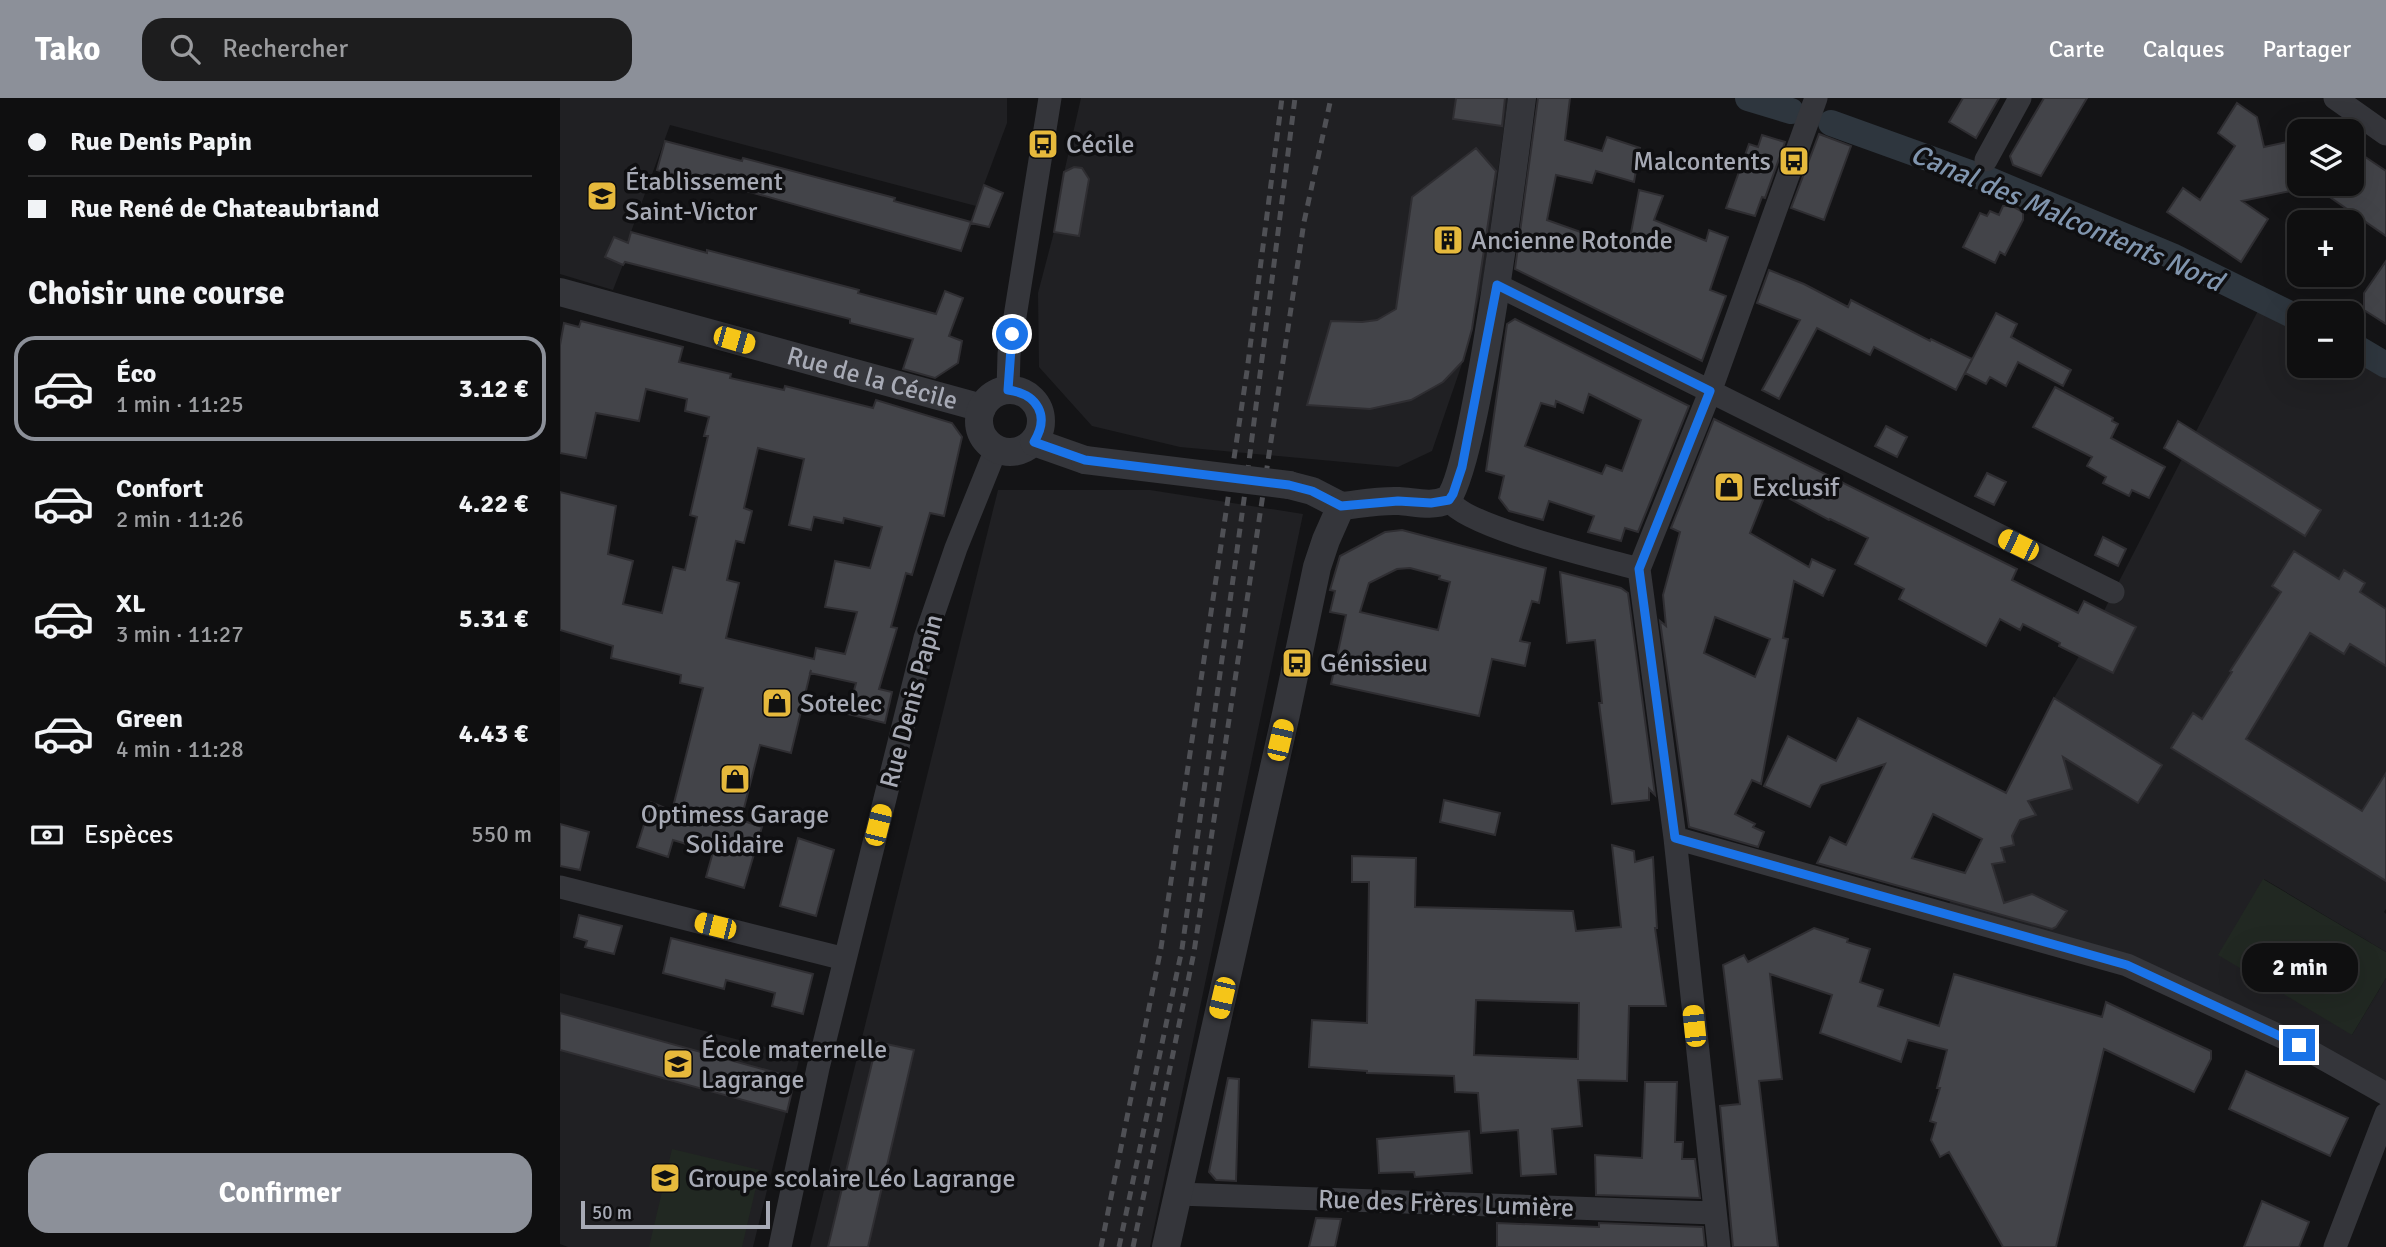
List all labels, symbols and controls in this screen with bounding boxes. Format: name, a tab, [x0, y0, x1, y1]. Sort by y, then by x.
search box	[142, 18, 632, 81]
text: Tako	[35, 29, 100, 70]
icon: search	[166, 30, 204, 68]
text: Rechercher	[222, 33, 348, 65]
text: Carte	[2049, 34, 2105, 64]
text: Calques	[2143, 34, 2224, 64]
text: Partager	[2262, 34, 2351, 64]
map controls	[2287, 119, 2364, 378]
button: layers	[2287, 119, 2364, 196]
text: Rue Denis Papin	[70, 126, 252, 158]
bus stop icon: Cécile	[1026, 127, 1060, 161]
place label: Cécile	[1066, 129, 1134, 161]
water label: Canal des Malcontents Nord	[1906, 137, 2230, 300]
bus stop icon: Malcontents	[1777, 144, 1811, 178]
place label: Malcontents	[1633, 146, 1771, 178]
place label: Établissement Saint-Victor	[625, 166, 783, 228]
school or university icon: Établissement Saint-Victor	[585, 179, 619, 213]
text: Rue René de Chateaubriand	[70, 193, 380, 225]
button: +	[2287, 210, 2364, 287]
building icon: Ancienne Rotonde	[1431, 223, 1465, 257]
place label: Ancienne Rotonde	[1471, 225, 1673, 257]
text: Choisir une course	[28, 274, 285, 313]
button: −	[2287, 301, 2364, 378]
route start	[996, 318, 1028, 350]
car	[711, 324, 758, 356]
street label: Rue de la Cécile	[783, 340, 961, 418]
icon: car	[32, 357, 95, 420]
text: Éco	[116, 358, 156, 390]
text: 3.12 €	[459, 373, 528, 405]
text: 1 min · 11:25	[116, 390, 244, 419]
shop icon: Exclusif	[1712, 470, 1746, 504]
icon: car	[32, 472, 95, 535]
place label: Exclusif	[1752, 472, 1840, 504]
text: Confort	[116, 473, 203, 505]
text: 4.22 €	[459, 488, 528, 520]
text: 2 min · 11:26	[116, 505, 244, 534]
car	[1995, 526, 2042, 564]
icon: car	[32, 587, 95, 650]
text: XL	[116, 588, 146, 620]
text: 5.31 €	[459, 603, 528, 635]
street label: Rue Denis Papin	[873, 611, 951, 792]
text: 3 min · 11:27	[116, 620, 244, 649]
bus stop icon: Génissieu	[1280, 646, 1314, 680]
place label: Génissieu	[1320, 648, 1428, 680]
shop icon: Sotelec	[760, 686, 794, 720]
place label: Sotelec	[800, 688, 882, 720]
icon: car	[32, 702, 95, 765]
text: Green	[116, 703, 183, 735]
car	[1266, 717, 1295, 763]
text: 4.43 €	[459, 718, 528, 750]
text: 4 min · 11:28	[116, 735, 244, 764]
shop icon: Optimess Garage Solidaire	[718, 762, 752, 796]
place label: Optimess Garage Solidaire	[641, 799, 829, 861]
car	[863, 802, 894, 848]
icon: cash	[28, 816, 66, 854]
text: Espèces	[84, 819, 173, 851]
text: 550 m	[471, 820, 532, 849]
car	[693, 911, 738, 941]
callout: 2 min	[2241, 944, 2357, 992]
text: 2 min	[2272, 953, 2328, 982]
car	[1208, 975, 1237, 1021]
car	[1682, 1004, 1707, 1048]
route end	[2283, 1029, 2315, 1061]
place label: École maternelle Lagrange	[701, 1034, 887, 1096]
school or university icon: École maternelle Lagrange	[661, 1047, 695, 1081]
button: Confirmer	[28, 1153, 532, 1233]
school or university icon: Groupe scolaire Léo Lagrange	[648, 1161, 682, 1195]
place label: Groupe scolaire Léo Lagrange	[688, 1163, 1016, 1195]
street label: Rue des Frères Lumière	[1317, 1184, 1574, 1224]
scale bar	[581, 1198, 770, 1230]
text: 50 m	[592, 1201, 632, 1225]

